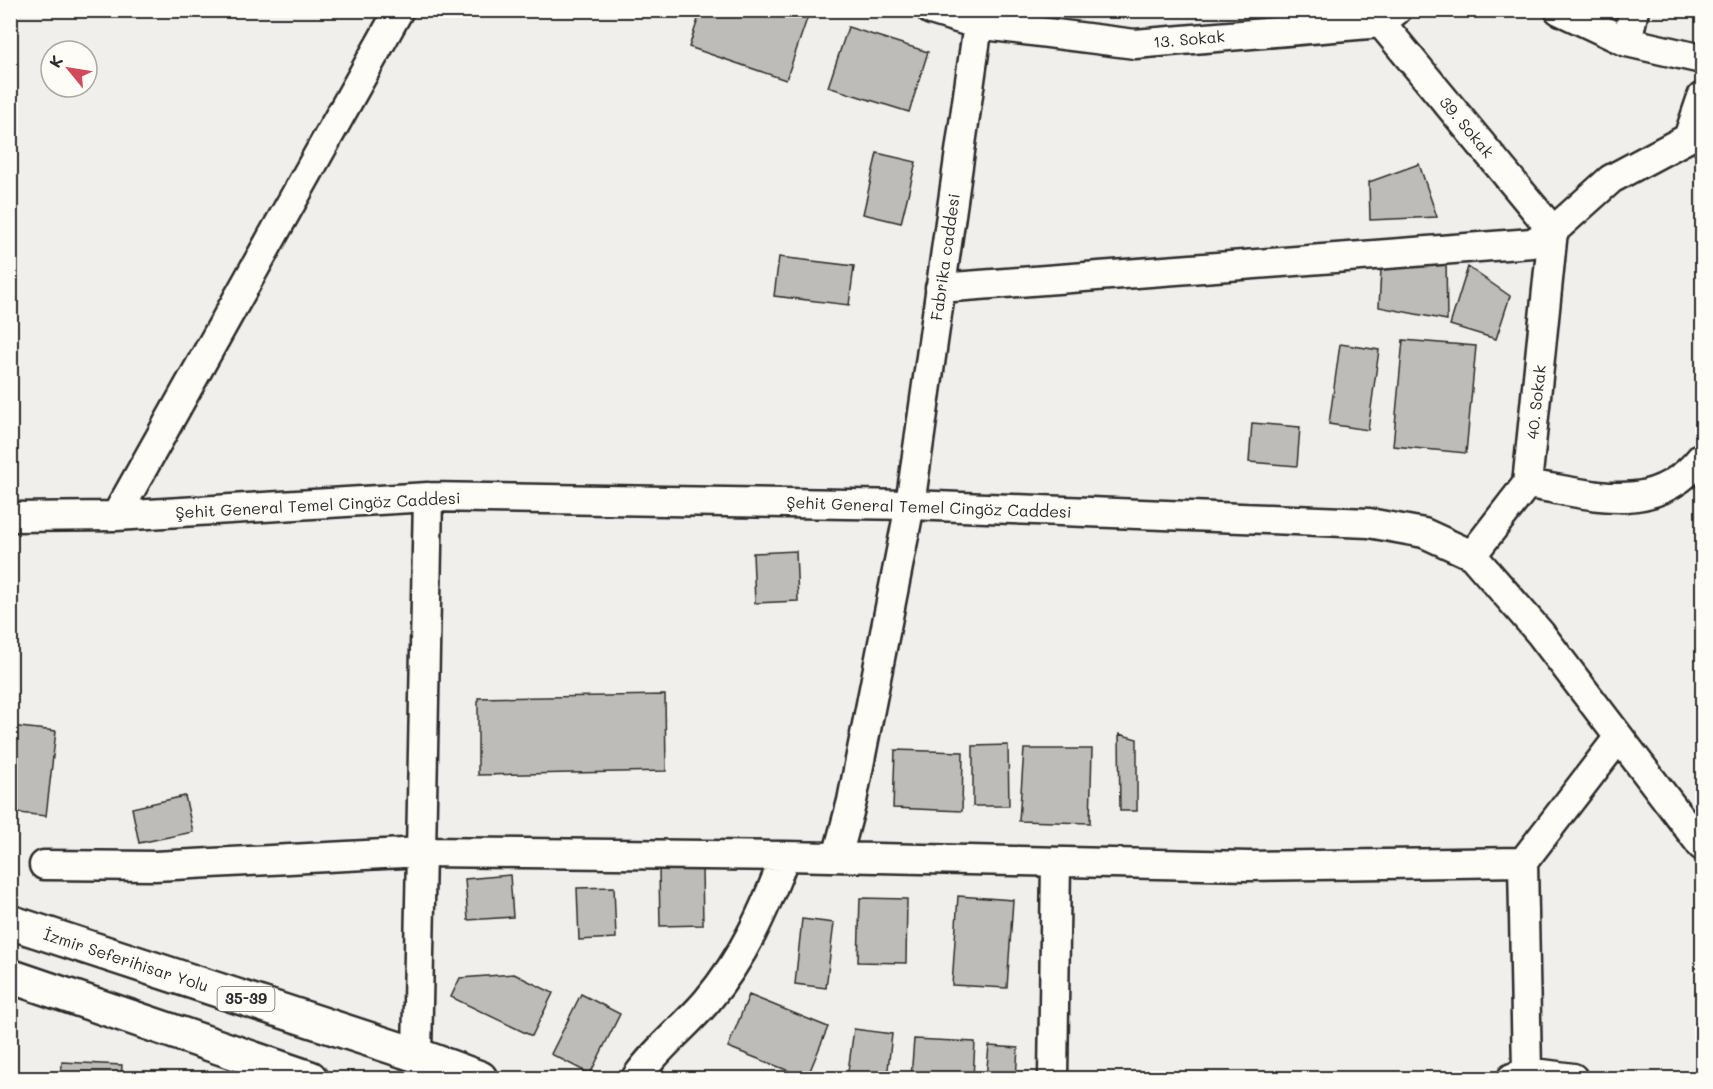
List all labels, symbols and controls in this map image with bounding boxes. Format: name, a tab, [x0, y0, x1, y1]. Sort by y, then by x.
street label: 13. Sokak	[1152, 25, 1226, 52]
north arrow	[39, 39, 99, 99]
text: K	[44, 51, 67, 71]
street label: 39. Sokak	[1436, 92, 1499, 162]
street label: Fabrika caddesi	[925, 192, 964, 322]
street label: 40. Sokak	[1521, 364, 1550, 440]
street label: Şehit General Temel Cingöz Caddesi	[175, 487, 461, 522]
street label: Şehit General Temel Cingöz Caddesi	[786, 491, 1072, 522]
street label: İzmir Seferihisar Yolu	[41, 923, 211, 996]
road number: 35-39	[218, 987, 274, 1011]

